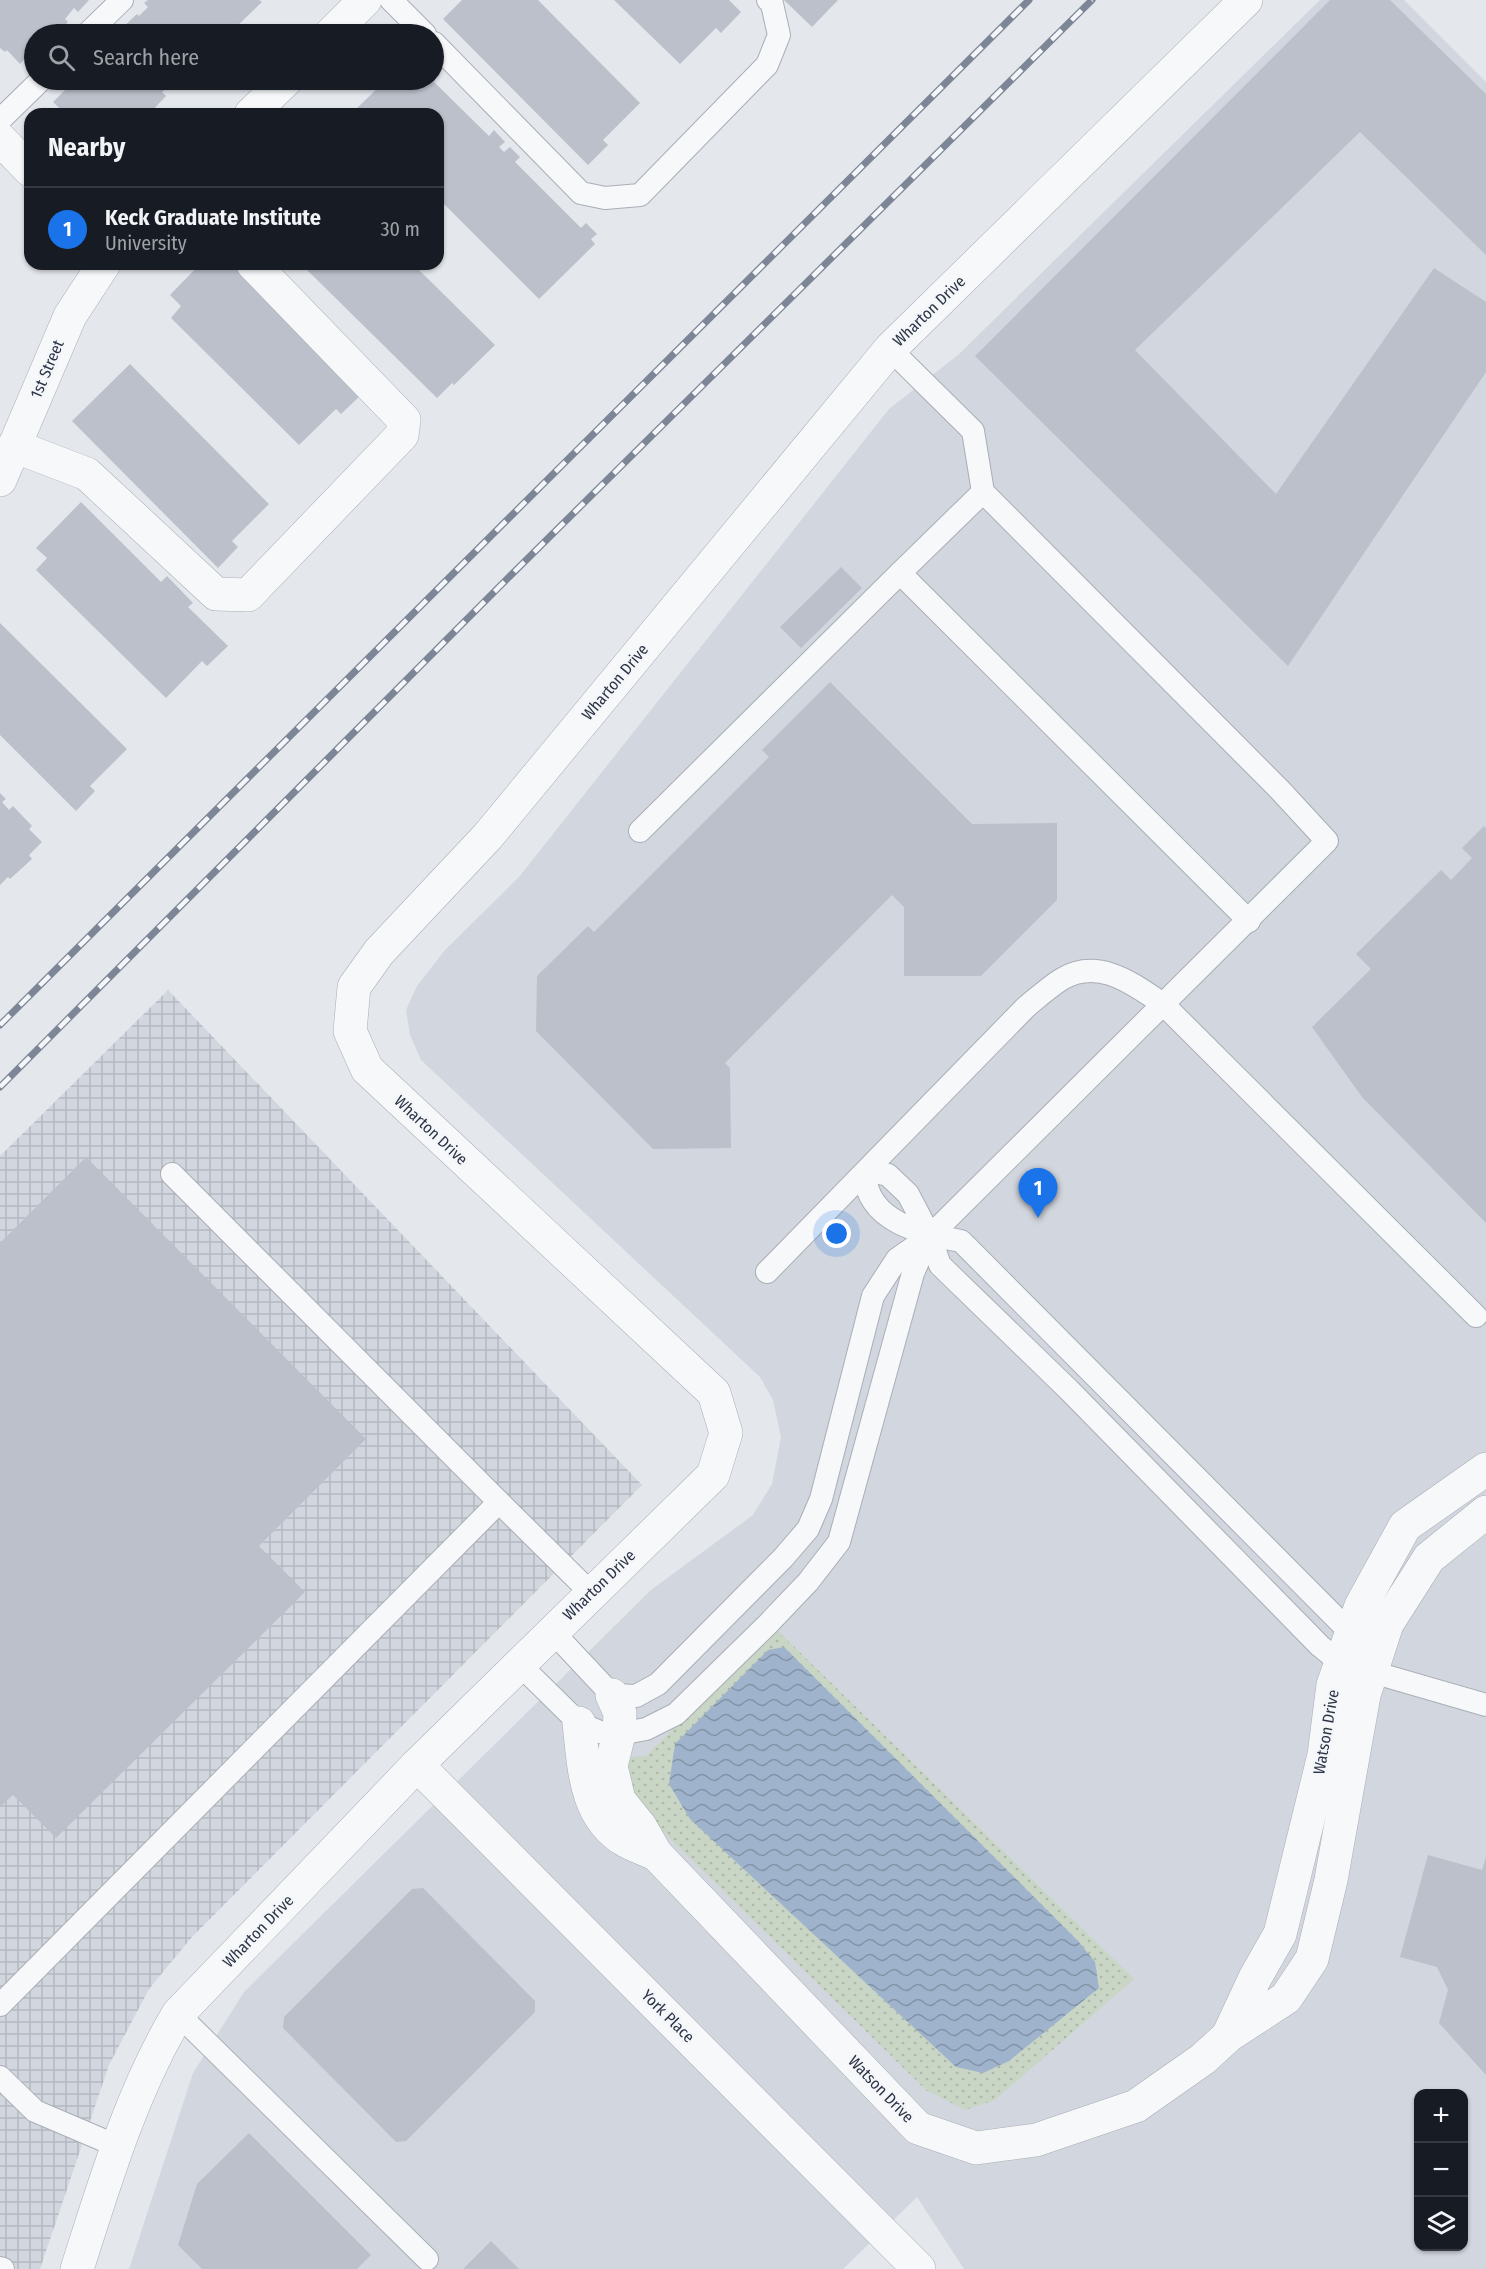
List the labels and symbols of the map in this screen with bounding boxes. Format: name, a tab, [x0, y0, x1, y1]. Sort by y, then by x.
street label: Wharton Drive	[889, 272, 969, 350]
street label: 1st Street	[26, 336, 68, 401]
street label: Wharton Drive	[578, 640, 652, 724]
street label: Wharton Drive	[390, 1091, 472, 1169]
pin: 1	[1018, 1168, 1058, 1218]
your location	[822, 1219, 851, 1248]
street label: Wharton Drive	[559, 1546, 639, 1624]
street label: Watson Drive	[1309, 1688, 1343, 1776]
street label: Wharton Drive	[219, 1891, 297, 1971]
street label: York Place	[638, 1986, 698, 2046]
street label: Watson Drive	[844, 2052, 918, 2127]

